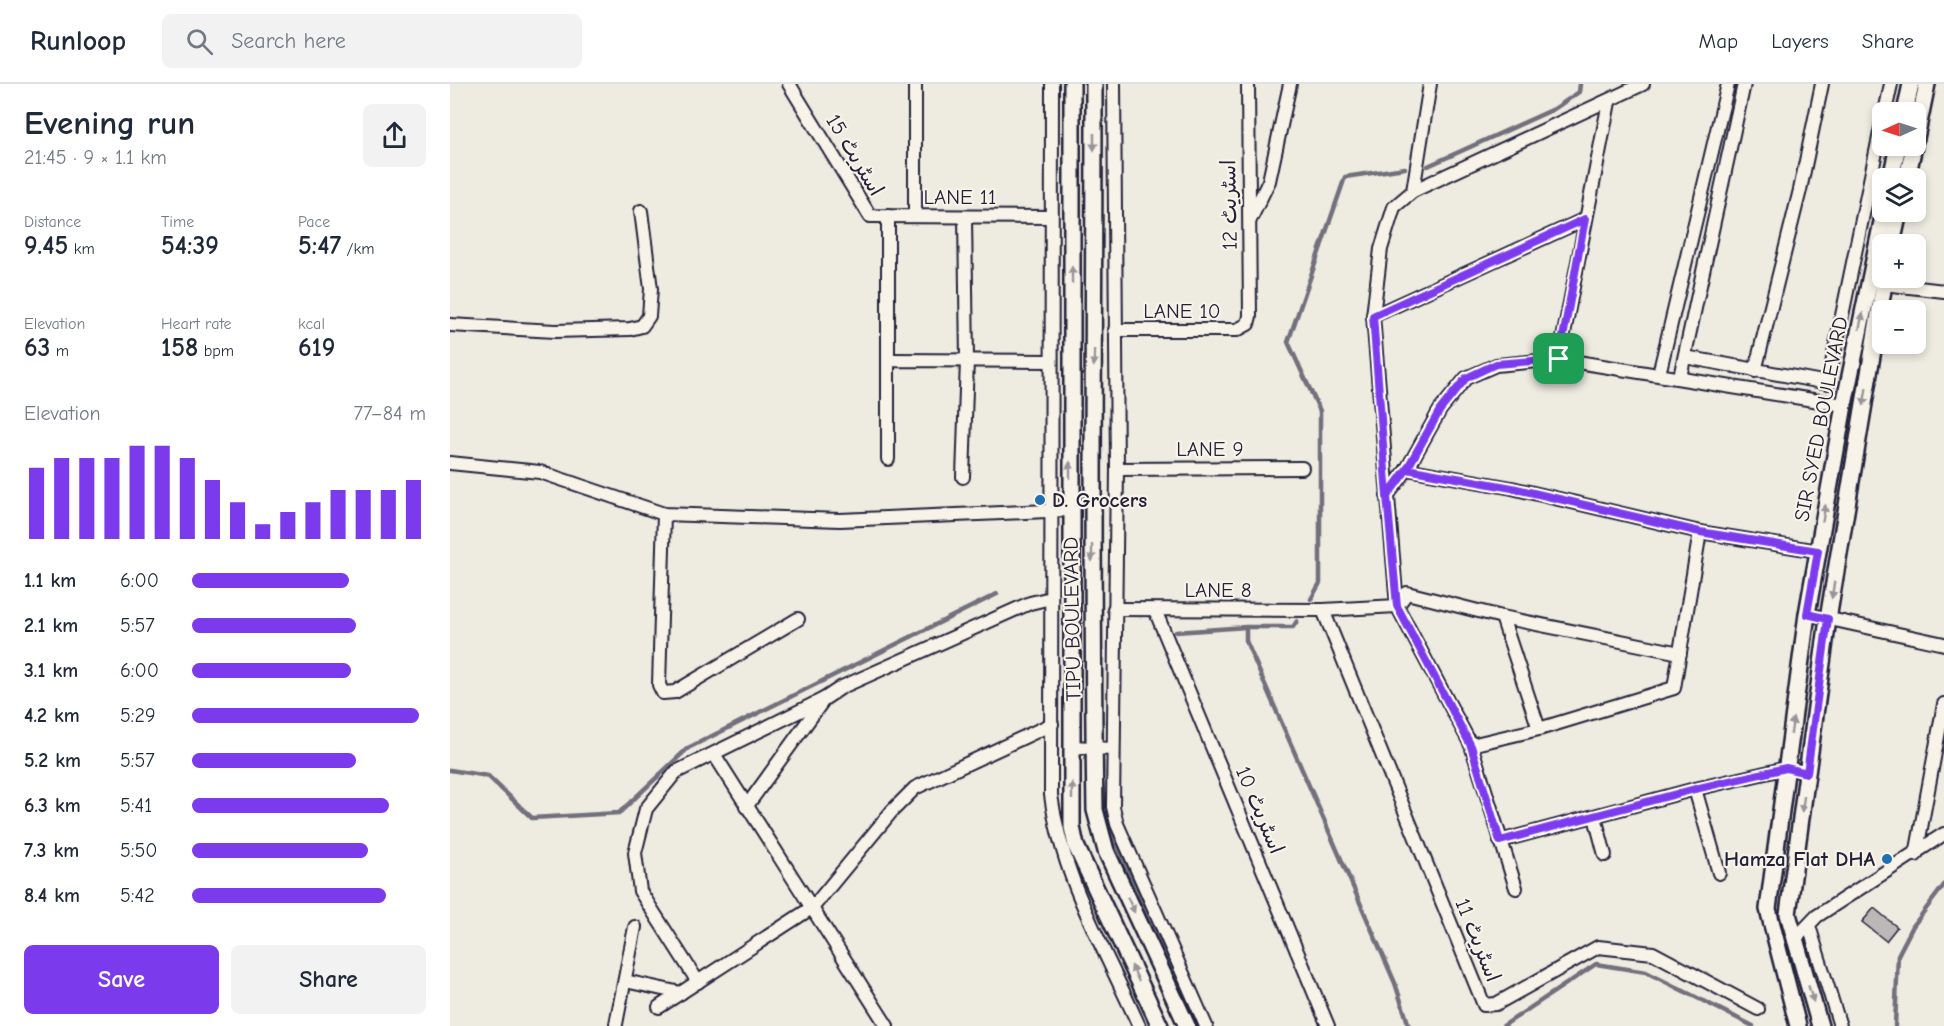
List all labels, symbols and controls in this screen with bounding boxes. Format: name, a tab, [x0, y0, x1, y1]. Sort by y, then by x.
search box	[162, 14, 582, 68]
text: Runloop	[30, 25, 126, 57]
icon: search	[183, 25, 216, 58]
text: Search here	[231, 28, 346, 54]
text: Map	[1699, 29, 1738, 53]
text: Layers	[1771, 29, 1829, 53]
text: Share	[1862, 29, 1914, 53]
north arrow	[1872, 102, 1926, 156]
map controls	[1872, 102, 1926, 354]
text: Evening run	[24, 104, 195, 142]
button: share	[363, 104, 426, 167]
street label: اسٹریٹ 15	[821, 110, 889, 200]
one-way arrow	[1089, 133, 1099, 152]
text: 21:45 · 9 × 1.1 km	[24, 146, 167, 169]
street label: اسٹریٹ 12	[1216, 160, 1242, 250]
button: layers	[1872, 168, 1926, 222]
street label: LANE 11	[924, 185, 996, 209]
text: Distance	[24, 213, 81, 231]
text: Time	[161, 213, 194, 231]
text: Pace	[298, 213, 330, 231]
text: 9.45	[24, 231, 68, 261]
text: 54:39	[161, 231, 219, 261]
text: 5:47	[298, 231, 341, 261]
button: +	[1872, 234, 1926, 288]
text: km	[68, 240, 95, 258]
text: /km	[341, 240, 374, 258]
one-way arrow	[1067, 266, 1076, 285]
street label: LANE 10	[1143, 299, 1221, 323]
button: −	[1872, 300, 1926, 354]
one-way arrow	[1857, 312, 1866, 331]
street label: SIR SYED BOULEVARD	[1789, 314, 1853, 524]
text: Elevation	[24, 315, 85, 333]
text: Heart rate	[161, 315, 232, 333]
text: kcal	[298, 315, 325, 333]
text: 63	[24, 333, 50, 363]
text: 158	[161, 333, 198, 363]
text: 619	[298, 333, 335, 363]
pin	[1533, 333, 1584, 384]
text: m	[50, 342, 69, 360]
text: bpm	[198, 342, 234, 360]
icon: arrive	[1542, 342, 1575, 375]
one-way arrow	[1089, 349, 1099, 368]
one-way arrow	[1860, 388, 1869, 407]
text: Elevation	[24, 402, 101, 425]
text: 77–84 m	[353, 402, 426, 425]
street label: LANE 9	[1176, 437, 1244, 461]
one-way arrow	[1066, 461, 1075, 480]
place label: D. Grocers	[1052, 488, 1147, 512]
marker: D. Grocers	[1033, 493, 1047, 507]
one-way arrow	[1820, 503, 1829, 522]
street label: TIPU BOULEVARD	[1059, 537, 1085, 701]
one-way arrow	[1087, 544, 1096, 563]
text: 1.1 km	[24, 569, 76, 592]
text: 6:00	[120, 569, 159, 592]
street label: LANE 8	[1184, 578, 1252, 602]
one-way arrow	[1828, 580, 1837, 599]
text: 2.1 km	[24, 614, 78, 637]
text: 5:57	[120, 614, 155, 637]
text: 3.1 km	[24, 659, 78, 682]
text: 6:00	[120, 659, 159, 682]
text: 4.2 km	[24, 704, 80, 727]
text: 5:29	[120, 704, 156, 727]
one-way arrow	[1787, 717, 1797, 736]
text: 5.2 km	[24, 749, 81, 772]
text: 5:57	[120, 749, 155, 772]
street label: اسٹریٹ 10	[1231, 763, 1289, 857]
one-way arrow	[1067, 782, 1077, 801]
text: 6.3 km	[24, 794, 81, 817]
text: 5:41	[120, 794, 152, 817]
one-way arrow	[1798, 794, 1807, 813]
text: 7.3 km	[24, 839, 79, 862]
text: 5:50	[120, 839, 157, 862]
place label: Hamza Flat DHA	[1724, 847, 1875, 871]
marker: Hamza Flat DHA	[1880, 852, 1894, 866]
text: 8.4 km	[24, 884, 80, 907]
text: 5:42	[120, 884, 155, 907]
street label: اسٹریٹ 11	[1450, 895, 1506, 985]
one-way arrow	[1126, 896, 1135, 913]
button: Save	[24, 945, 219, 1014]
button: Share	[231, 945, 426, 1014]
one-way arrow	[1130, 963, 1140, 981]
one-way arrow	[1806, 985, 1816, 1003]

